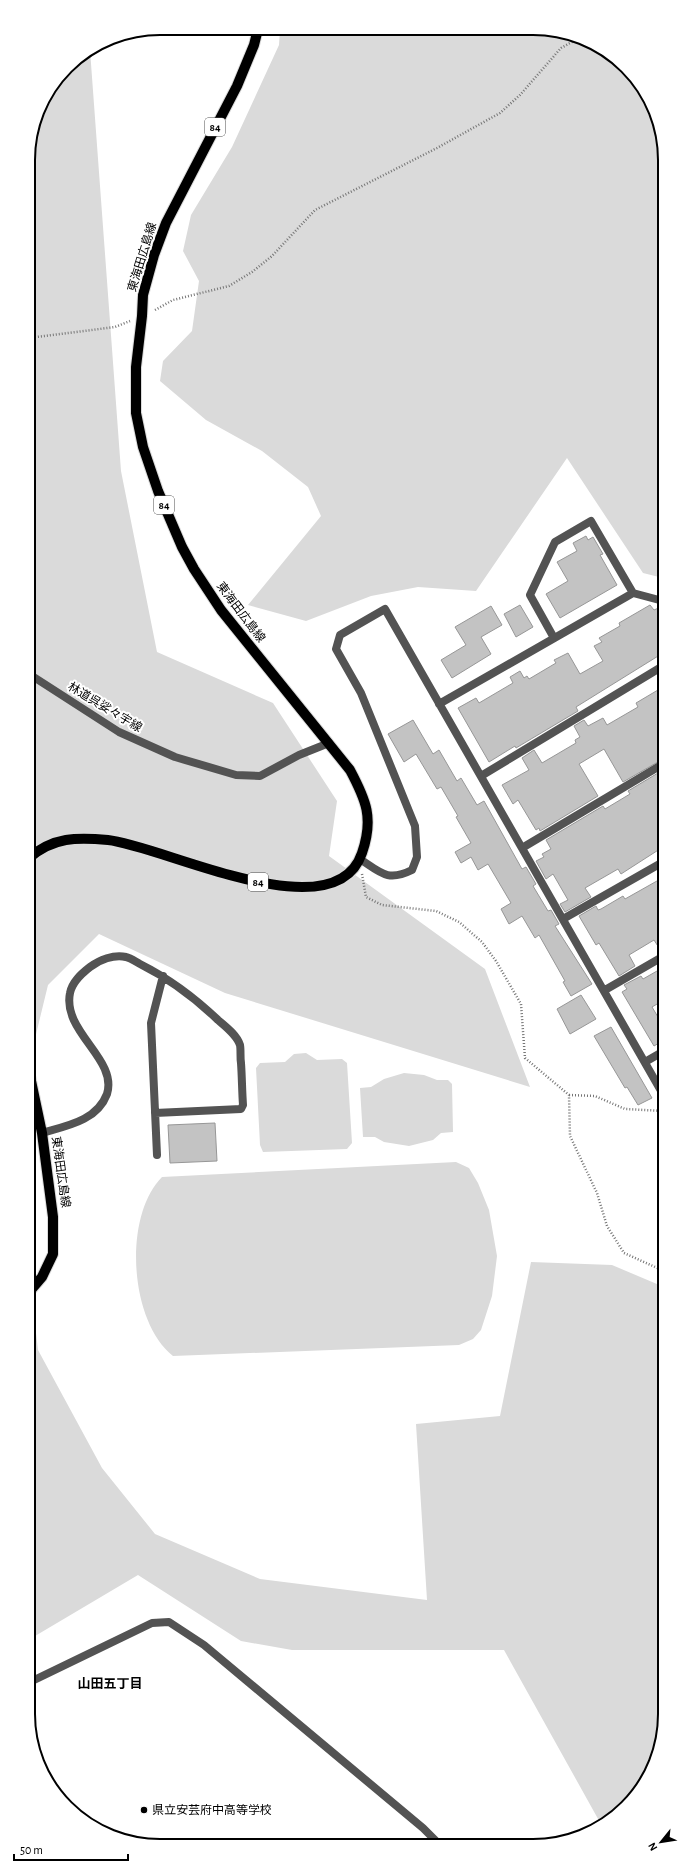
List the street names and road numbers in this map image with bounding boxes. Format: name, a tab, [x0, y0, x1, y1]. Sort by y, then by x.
road number: 84	[205, 118, 225, 136]
street label: 東海田広島線	[125, 221, 158, 293]
road number: 84	[154, 496, 174, 514]
street label: 東海田広島線	[215, 579, 268, 644]
street label: 林道呉娑々宇線	[66, 679, 145, 734]
road number: 84	[248, 873, 268, 891]
street label: 東海田広島線	[50, 1135, 73, 1208]

